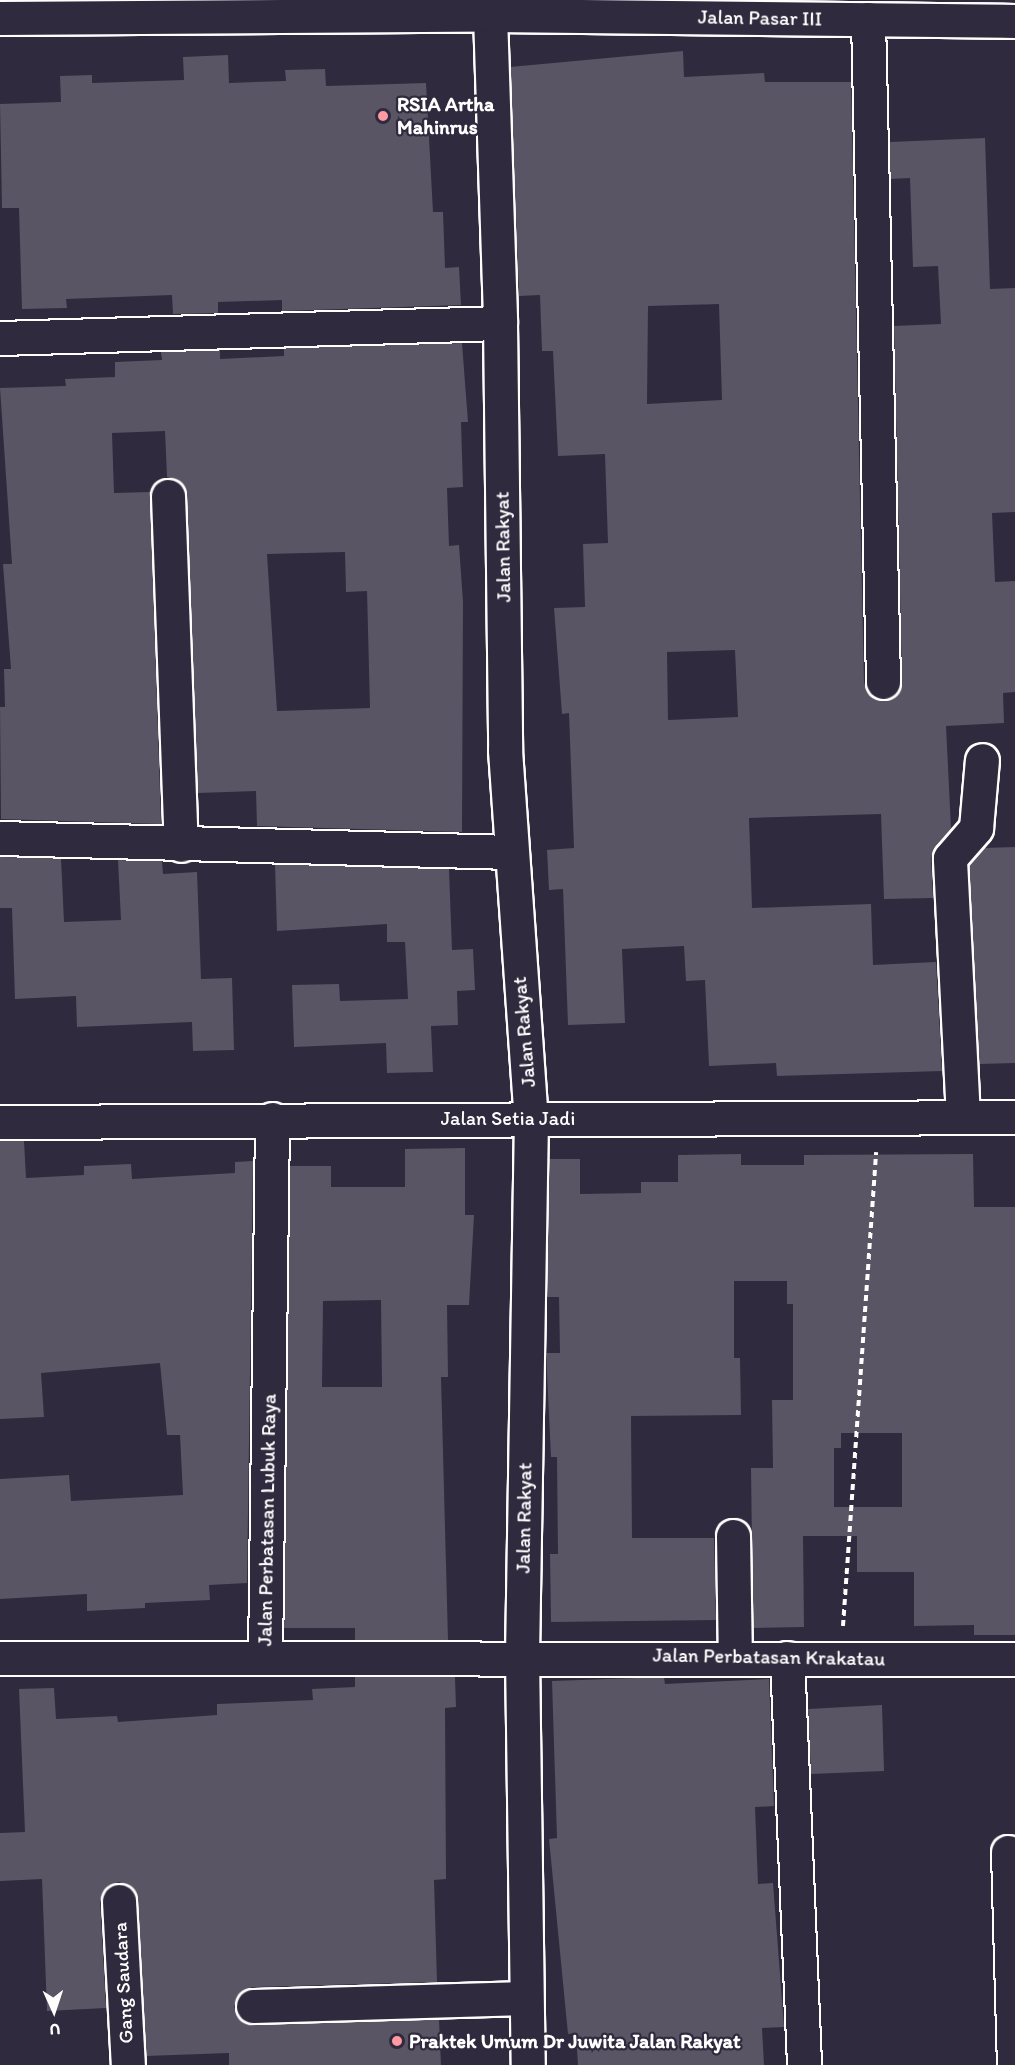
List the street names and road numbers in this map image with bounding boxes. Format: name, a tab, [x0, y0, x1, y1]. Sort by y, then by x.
street label: Jalan Pasar III	[699, 5, 821, 31]
street label: Jalan Rakyat	[490, 492, 516, 602]
street label: Jalan Rakyat	[507, 976, 541, 1088]
street label: Jalan Setia Jadi	[441, 1106, 575, 1130]
street label: Jalan Perbatasan Lubuk Raya	[253, 1395, 281, 1645]
street label: Jalan Rakyat	[511, 1463, 537, 1573]
street label: Jalan Perbatasan Krakatau	[653, 1643, 885, 1671]
street label: Gang Saudara	[108, 1921, 138, 2045]

